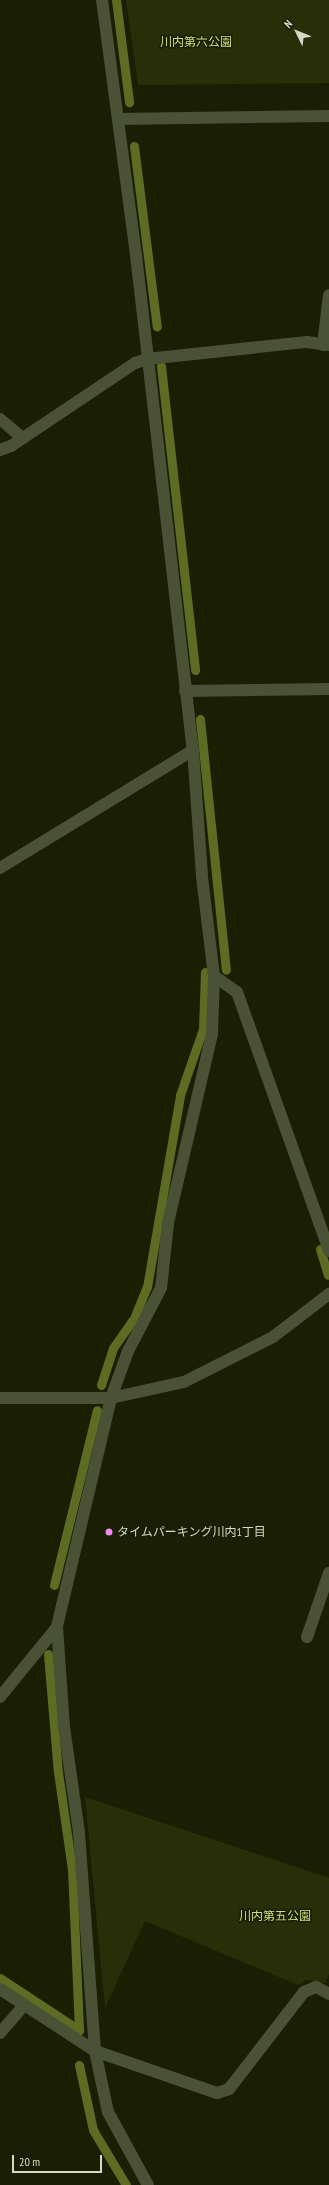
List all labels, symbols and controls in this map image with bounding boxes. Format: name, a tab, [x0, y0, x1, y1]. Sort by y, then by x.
north arrow	[277, 12, 317, 52]
text: N	[281, 17, 295, 31]
park label: 川内第六公園	[160, 35, 232, 49]
place label: タイムパーキング川内1丁目	[117, 1525, 266, 1539]
marker: タイムパーキング川内1丁目	[104, 1527, 114, 1537]
park label: 川内第五公園	[239, 1909, 311, 1923]
scale bar	[14, 2147, 104, 2173]
text: 20 m	[19, 2154, 40, 2169]

